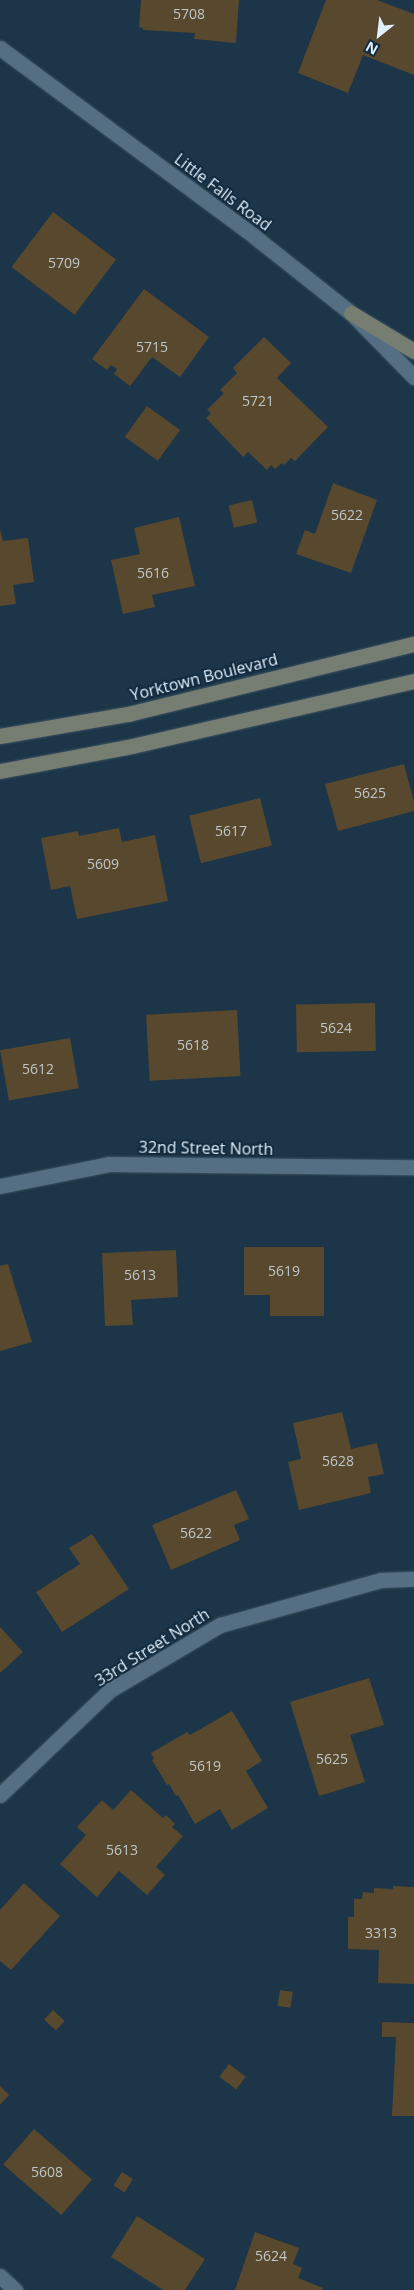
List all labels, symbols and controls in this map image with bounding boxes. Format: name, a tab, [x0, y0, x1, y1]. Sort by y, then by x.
house number: 5708	[173, 6, 205, 22]
north arrow	[354, 10, 404, 60]
text: N	[362, 37, 381, 60]
street label: Little Falls Road	[171, 149, 275, 235]
house number: 5709	[48, 255, 80, 271]
house number: 5715	[136, 339, 168, 355]
house number: 5721	[242, 393, 274, 409]
house number: 5622	[331, 507, 363, 523]
house number: 5616	[137, 565, 169, 581]
street label: Yorktown Boulevard	[128, 649, 280, 705]
house number: 5625	[354, 785, 386, 801]
house number: 5617	[215, 823, 247, 839]
house number: 5609	[87, 856, 119, 872]
house number: 5624	[320, 1020, 352, 1036]
house number: 5618	[177, 1037, 209, 1053]
house number: 5612	[22, 1061, 54, 1077]
street label: 32nd Street North	[139, 1137, 273, 1159]
house number: 5619	[268, 1263, 300, 1279]
house number: 5613	[124, 1267, 156, 1283]
house number: 5628	[322, 1453, 354, 1469]
house number: 5622	[180, 1525, 212, 1541]
street label: 33rd Street North	[91, 1604, 213, 1690]
house number: 5625	[316, 1751, 348, 1767]
house number: 5619	[189, 1758, 221, 1774]
house number: 5613	[106, 1842, 138, 1858]
house number: 3313	[365, 1925, 397, 1941]
house number: 5608	[31, 2164, 63, 2180]
house number: 5624	[255, 2248, 287, 2264]

